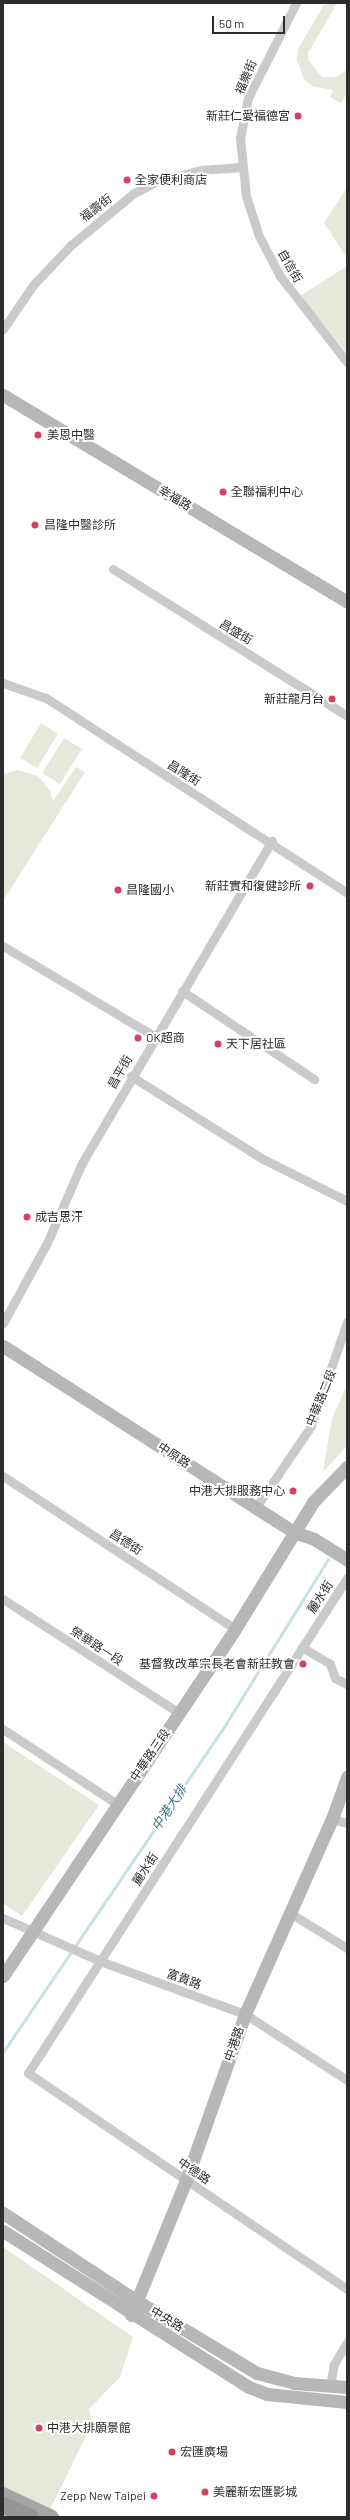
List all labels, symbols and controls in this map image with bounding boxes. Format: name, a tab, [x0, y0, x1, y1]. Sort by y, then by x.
scale bar	[214, 8, 287, 34]
text: 50 m	[219, 16, 244, 30]
street label: 福樂街	[232, 58, 260, 96]
place label: 新莊仁愛福德宮	[206, 109, 290, 123]
marker: 新莊仁愛福德宮	[293, 111, 303, 121]
place label: 全家便利商店	[135, 173, 207, 187]
marker: 全家便利商店	[122, 175, 132, 185]
street label: 福壽街	[77, 191, 115, 225]
street label: 自信街	[275, 247, 305, 285]
place label: 美恩中醫	[47, 428, 95, 442]
marker: 美恩中醫	[32, 429, 44, 441]
street label: 幸福路	[156, 483, 194, 513]
place label: 全聯福利中心	[231, 485, 303, 499]
marker: 全聯福利中心	[218, 487, 228, 497]
place label: 昌隆中醫診所	[44, 518, 116, 532]
marker: 昌隆中醫診所	[29, 519, 41, 531]
street label: 昌盛街	[217, 617, 255, 647]
place label: 新莊龍月台	[264, 692, 324, 706]
marker: 新莊龍月台	[327, 694, 337, 704]
street label: 昌隆街	[165, 757, 203, 789]
place label: 新莊實和復健診所	[205, 879, 301, 893]
marker: 新莊實和復健診所	[304, 880, 316, 892]
place label: 昌隆國小	[126, 883, 174, 897]
marker: 昌隆國小	[113, 885, 123, 895]
place label: OK超商	[146, 1031, 185, 1045]
marker: OK超商	[133, 1033, 143, 1043]
place label: 天下居社區	[226, 1037, 286, 1051]
marker: 天下居社區	[213, 1039, 223, 1049]
street label: 昌平街	[105, 1053, 135, 1091]
place label: 成吉思汗	[35, 1210, 83, 1224]
marker: 成吉思汗	[22, 1212, 32, 1222]
street label: 中華路二段	[303, 1367, 339, 1429]
street label: 中原路	[155, 1439, 193, 1471]
place label: 中港大排服務中心	[189, 1484, 285, 1498]
marker: 中港大排服務中心	[288, 1486, 298, 1496]
street label: 昌德街	[107, 1526, 145, 1558]
street label: 麗水街	[304, 1578, 336, 1616]
street label: 榮華路一段	[68, 1624, 126, 1668]
place label: 基督教改革宗長老會新莊教會	[139, 1657, 295, 1671]
marker: 基督教改革宗長老會新莊教會	[298, 1659, 308, 1669]
street label: 中華路三段	[127, 1726, 173, 1784]
water label: 中港大排	[148, 1782, 190, 1834]
street label: 麗水街	[129, 1850, 161, 1888]
street label: 富貴路	[165, 1966, 203, 1992]
street label: 中港路	[221, 2025, 247, 2063]
street label: 中德路	[175, 2155, 213, 2187]
street label: 中央路	[148, 2304, 186, 2334]
place label: 中港大排願景館	[47, 2421, 131, 2435]
marker: 中港大排願景館	[34, 2423, 44, 2433]
place label: 宏匯廣場	[180, 2445, 228, 2459]
marker: 宏匯廣場	[167, 2447, 177, 2457]
place label: 美麗新宏匯影城	[213, 2485, 297, 2499]
marker: 美麗新宏匯影城	[200, 2487, 210, 2497]
place label: Zepp New Taipei	[60, 2489, 146, 2503]
marker: Zepp New Taipei	[149, 2491, 159, 2501]

